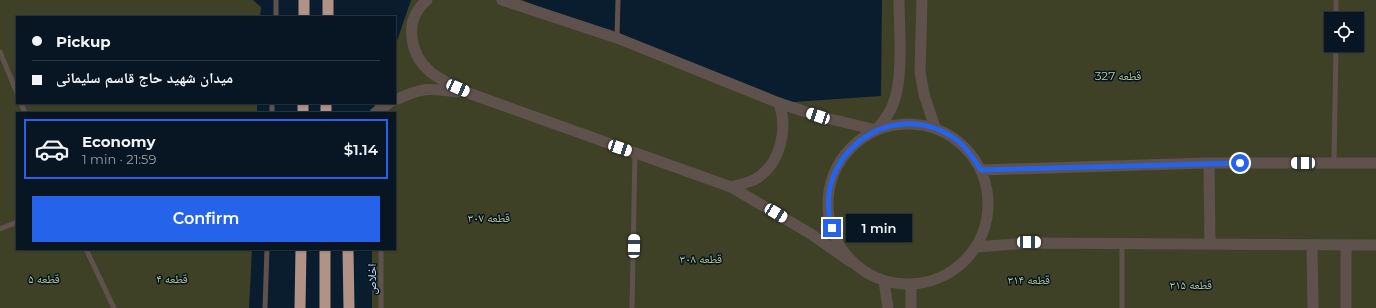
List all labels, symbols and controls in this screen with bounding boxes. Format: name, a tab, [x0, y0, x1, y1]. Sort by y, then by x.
map controls	[1324, 12, 1364, 52]
button: locate	[1324, 12, 1364, 52]
text: Pickup	[56, 32, 111, 51]
text: میدان شهید حاج قاسم سلیمانی	[56, 68, 233, 87]
park label: قطعه 327	[1095, 68, 1141, 83]
car	[445, 78, 471, 98]
car	[805, 106, 831, 126]
icon: car	[34, 131, 70, 167]
text: Economy	[82, 132, 155, 151]
car	[607, 138, 633, 158]
text: $1.14	[344, 140, 378, 159]
text: 1 min · 21:59	[82, 151, 156, 167]
route start	[1231, 154, 1249, 172]
car	[1291, 157, 1315, 169]
button: Confirm	[32, 196, 380, 242]
car	[763, 202, 789, 224]
park label: قطعه ۳۰۷	[468, 210, 510, 225]
callout: 1 min	[846, 214, 912, 242]
route end	[823, 219, 841, 237]
text: 1 min	[862, 220, 896, 236]
car	[628, 234, 640, 258]
car	[1017, 236, 1041, 248]
park label: قطعه ۳۰۸	[680, 251, 722, 266]
street label: اخلاص	[364, 263, 379, 294]
park label: قطعه ۵	[28, 271, 60, 286]
park label: قطعه ۴	[156, 271, 188, 286]
park label: قطعه ۳۱۴	[1008, 272, 1050, 287]
park label: قطعه ۳۱۵	[1170, 277, 1212, 292]

